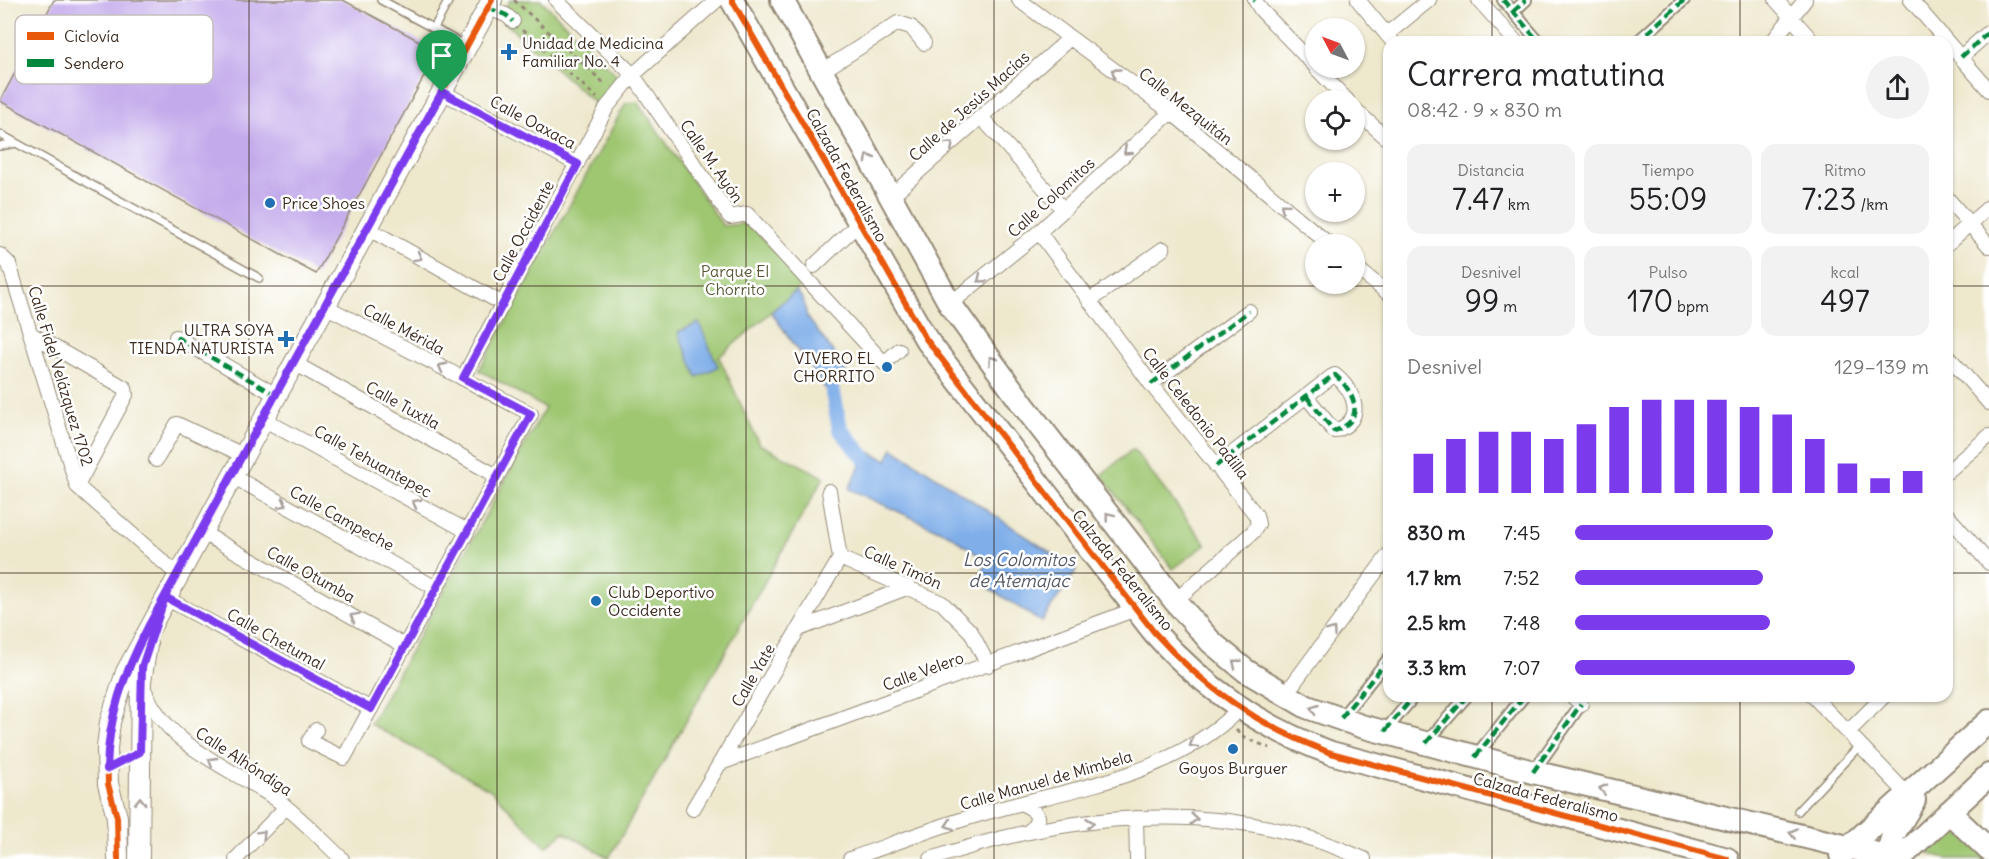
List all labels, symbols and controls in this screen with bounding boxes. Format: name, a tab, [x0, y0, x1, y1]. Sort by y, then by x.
legend	[15, 15, 213, 84]
north arrow	[1305, 18, 1365, 78]
map controls	[1305, 18, 1365, 294]
text: Ciclovía	[64, 26, 119, 46]
pin	[416, 30, 467, 92]
place label: Unidad de Medicina Familiar No. 4	[522, 33, 664, 71]
icon: arrive	[425, 39, 458, 72]
marker: Unidad de Medicina Familiar No. 4	[500, 43, 518, 61]
street label: Calle de Jesús Macías	[905, 47, 1033, 165]
text: Sendero	[64, 53, 124, 73]
text: Carrera matutina	[1407, 53, 1665, 95]
button: share	[1866, 56, 1929, 119]
street label: Calle Mezquitán	[1135, 63, 1237, 149]
one-way arrow	[1111, 68, 1122, 79]
button: locate	[1305, 90, 1365, 150]
street label: Calle Oaxaca	[487, 91, 579, 153]
text: 08:42 · 9 × 830 m	[1407, 97, 1562, 122]
street label: Calzada Federalismo	[802, 105, 892, 245]
street label: Calle M. Ayón	[676, 116, 748, 206]
one-way arrow	[943, 141, 954, 152]
one-way arrow	[1124, 144, 1134, 155]
street label: Calle Colomitos	[1003, 153, 1099, 241]
one-way arrow	[865, 154, 876, 164]
text: Distancia	[1458, 160, 1524, 180]
text: Tiempo	[1642, 160, 1694, 180]
text: Ritmo	[1824, 160, 1866, 180]
button: +	[1305, 162, 1365, 222]
street label: Calle Occidente	[488, 177, 558, 285]
text: 7.47	[1452, 180, 1504, 218]
text: 55:09	[1629, 180, 1707, 218]
text: 7:23	[1802, 180, 1857, 218]
place label: Price Shoes	[282, 193, 365, 213]
text: km	[1504, 194, 1530, 214]
text: /km	[1857, 194, 1888, 214]
marker: Price Shoes	[263, 196, 277, 210]
one-way arrow	[1280, 203, 1291, 214]
button: −	[1305, 234, 1365, 294]
one-way arrow	[412, 250, 422, 261]
park label: Parque El Chorrito	[701, 261, 769, 299]
text: Desnivel	[1461, 262, 1521, 282]
text: Pulso	[1649, 262, 1687, 282]
text: kcal	[1831, 262, 1859, 282]
one-way arrow	[976, 272, 987, 283]
text: 99	[1465, 282, 1499, 320]
text: 170	[1627, 282, 1673, 320]
text: 497	[1820, 282, 1870, 320]
street label: Calle Fidel Velázquez 1702	[24, 284, 98, 469]
text: m	[1499, 296, 1517, 316]
text: bpm	[1673, 296, 1709, 316]
street label: Calle Mérida	[360, 299, 448, 359]
place label: ULTRA SOYA TIENDA NATURISTA	[129, 320, 274, 358]
marker: ULTRA SOYA TIENDA NATURISTA	[279, 332, 293, 346]
street label: Calle Celedonio Padilla	[1138, 343, 1254, 483]
place label: VIVERO EL CHORRITO	[793, 348, 875, 386]
text: Desnivel	[1407, 354, 1482, 379]
text: 129–139 m	[1834, 354, 1929, 379]
one-way arrow	[988, 356, 999, 367]
marker: VIVERO EL CHORRITO	[880, 360, 894, 374]
one-way arrow	[437, 363, 448, 374]
street label: Calle Tuxtla	[362, 376, 444, 434]
street label: Calle Tehuantepec	[311, 420, 435, 502]
street label: Calle Campeche	[286, 481, 398, 555]
one-way arrow	[277, 497, 287, 508]
one-way arrow	[412, 499, 422, 510]
street label: Calzada Federalismo	[1068, 505, 1178, 635]
one-way arrow	[1106, 512, 1117, 523]
text: 830 m	[1407, 520, 1465, 545]
text: 7:45	[1503, 520, 1540, 545]
street label: Calle Otumba	[263, 541, 359, 607]
street label: Calle Timón	[861, 541, 945, 593]
water label: Los Colomitos de Atemajac	[963, 548, 1077, 592]
text: 1.7 km	[1407, 565, 1461, 590]
text: 7:52	[1503, 565, 1540, 590]
place label: Club Deportivo Occidente	[608, 582, 714, 620]
marker: Club Deportivo Occidente	[589, 594, 603, 608]
street label: Calle Chetumal	[223, 604, 329, 674]
text: 2.5 km	[1407, 610, 1466, 635]
text: 7:48	[1503, 610, 1540, 635]
one-way arrow	[350, 613, 360, 624]
one-way arrow	[1325, 627, 1336, 638]
street label: Calle Yate	[727, 640, 779, 710]
street label: Calle Velero	[880, 647, 966, 695]
text: 3.3 km	[1407, 655, 1466, 680]
text: 7:07	[1503, 655, 1540, 680]
one-way arrow	[1232, 659, 1243, 670]
one-way arrow	[1309, 704, 1320, 716]
street label: Calle Alhóndiga	[192, 722, 296, 800]
one-way arrow	[1189, 737, 1199, 749]
marker: Goyos Burguer	[1226, 742, 1240, 756]
street label: Calle Manuel de Mimbela	[958, 746, 1134, 814]
one-way arrow	[208, 756, 218, 768]
place label: Goyos Burguer	[1178, 758, 1288, 778]
street label: Calzada Federalismo	[1471, 768, 1621, 826]
one-way arrow	[1598, 783, 1608, 796]
one-way arrow	[133, 796, 146, 805]
one-way arrow	[1190, 812, 1199, 825]
one-way arrow	[944, 817, 955, 830]
one-way arrow	[1085, 817, 1094, 830]
one-way arrow	[1788, 828, 1798, 841]
one-way arrow	[255, 830, 265, 841]

